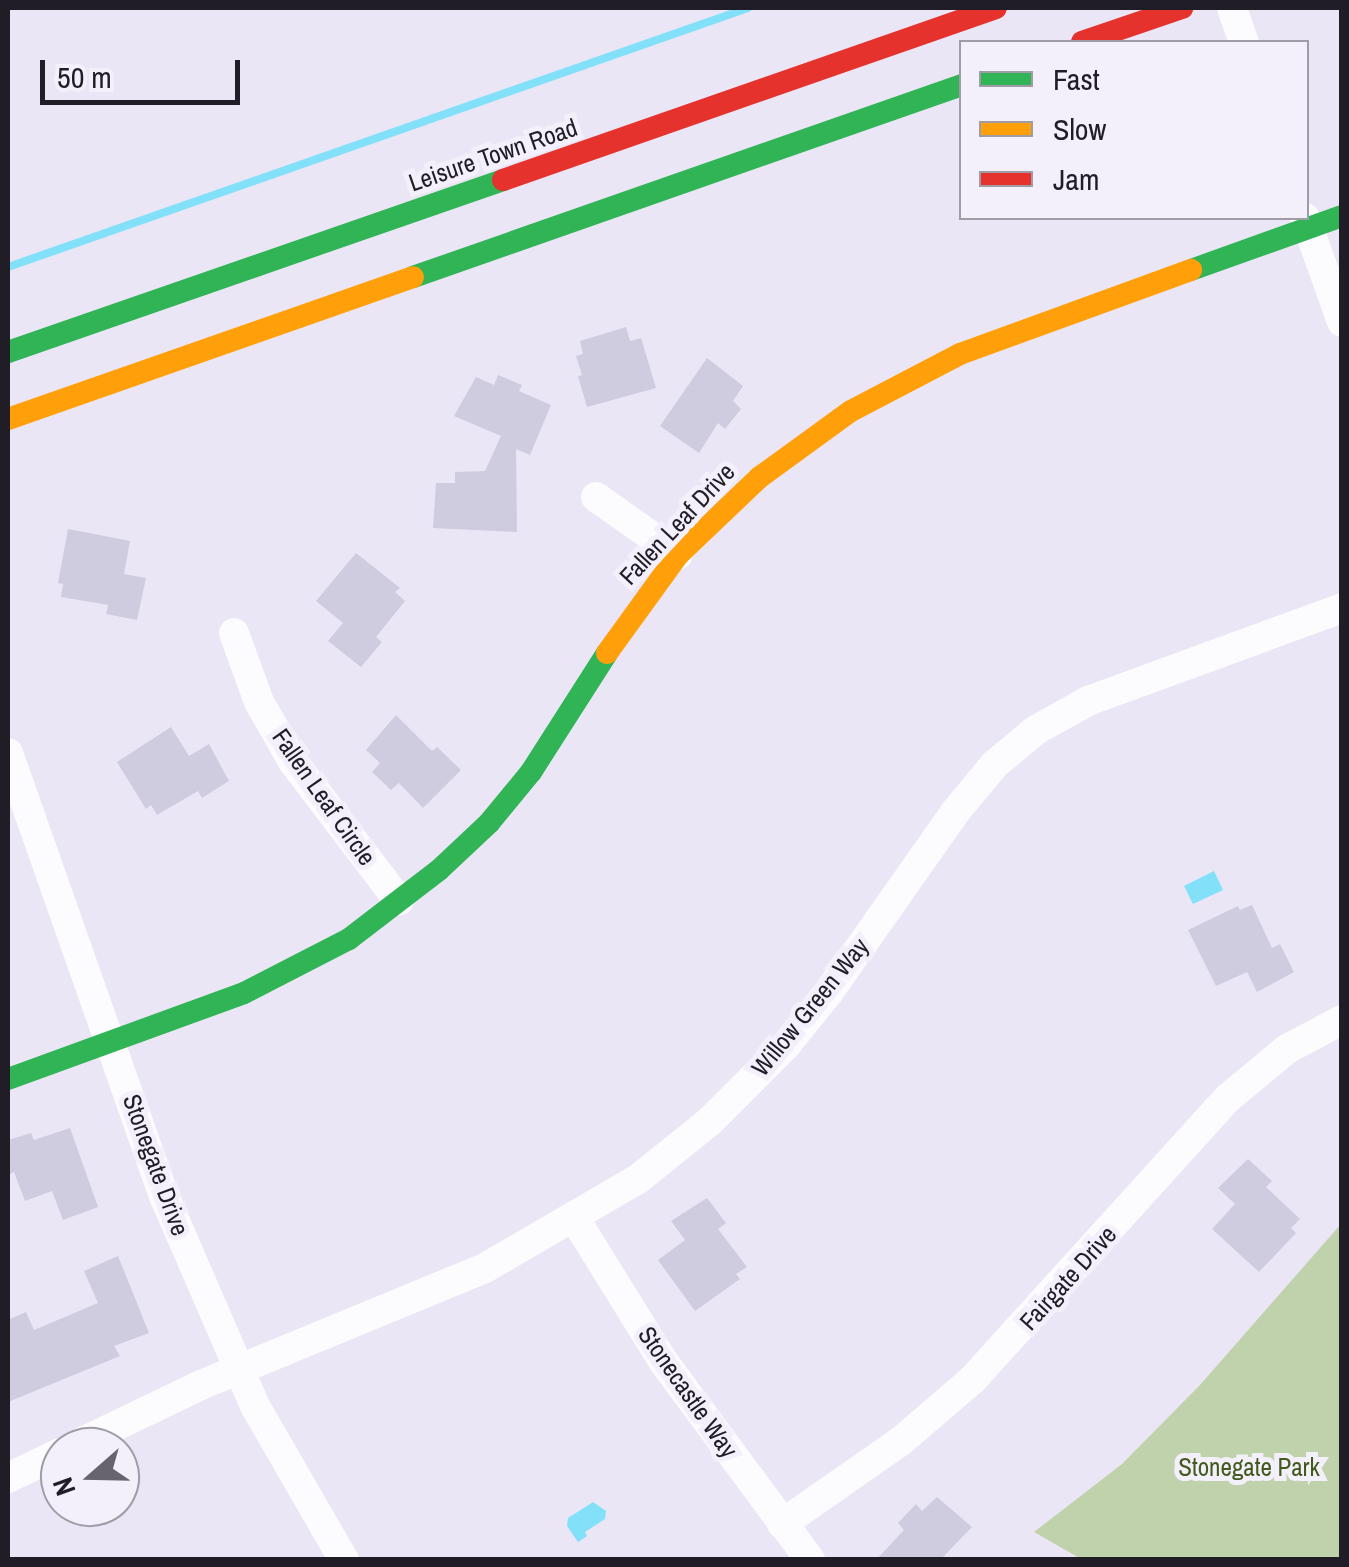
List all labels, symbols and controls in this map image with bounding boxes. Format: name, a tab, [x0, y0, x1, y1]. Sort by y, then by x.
scale bar	[45, 40, 245, 102]
legend	[959, 40, 1309, 220]
text: 50 m	[57, 57, 112, 97]
text: Fast	[1053, 59, 1100, 99]
text: Slow	[1053, 109, 1106, 149]
street label: Leisure Town Road	[405, 112, 581, 198]
text: Jam	[1053, 159, 1099, 199]
street label: Fallen Leaf Drive	[613, 457, 741, 591]
street label: Fallen Leaf Circle	[266, 723, 382, 871]
street label: Willow Green Way	[745, 932, 875, 1082]
street label: Stonegate Drive	[117, 1090, 195, 1240]
street label: Fairgate Drive	[1013, 1220, 1123, 1336]
street label: Stonecastle Way	[632, 1321, 744, 1463]
north arrow	[40, 1427, 140, 1527]
park label: Stonegate Park	[1178, 1452, 1320, 1482]
text: N	[43, 1472, 84, 1501]

